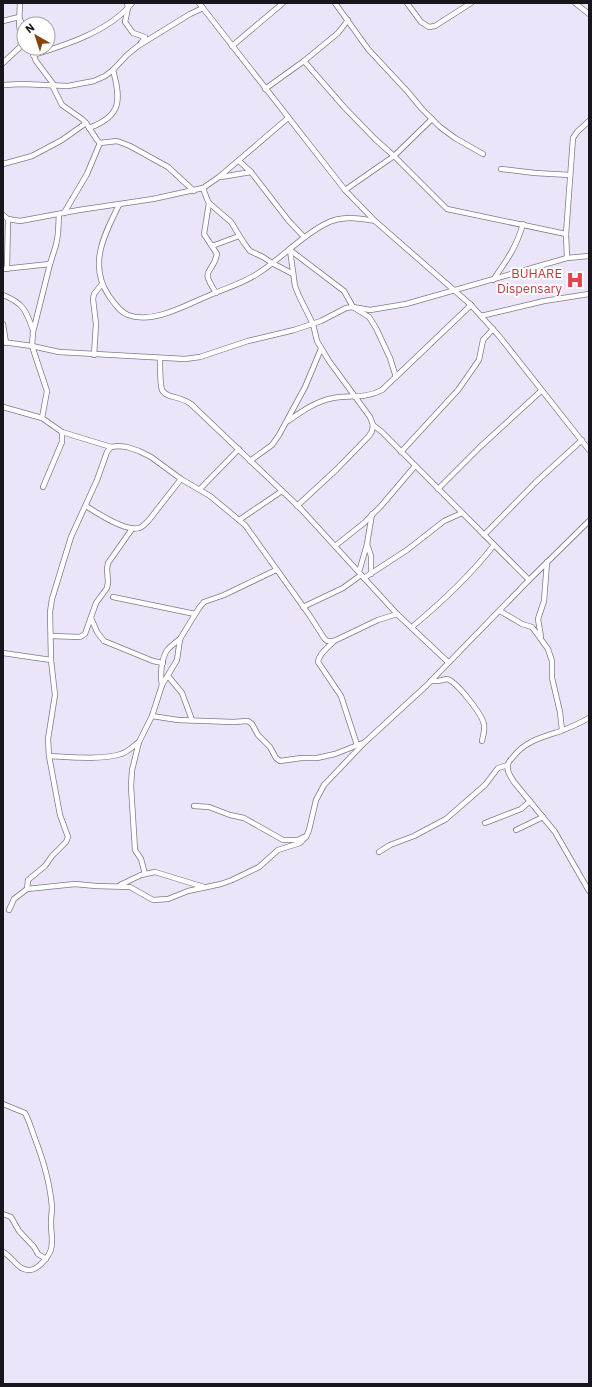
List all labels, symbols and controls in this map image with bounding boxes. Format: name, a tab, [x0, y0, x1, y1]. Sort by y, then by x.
north arrow	[16, 16, 56, 56]
text: N	[22, 20, 37, 36]
place label: BUHARE Dispensary	[497, 265, 563, 297]
hospital icon: BUHARE Dispensary	[565, 270, 585, 290]

